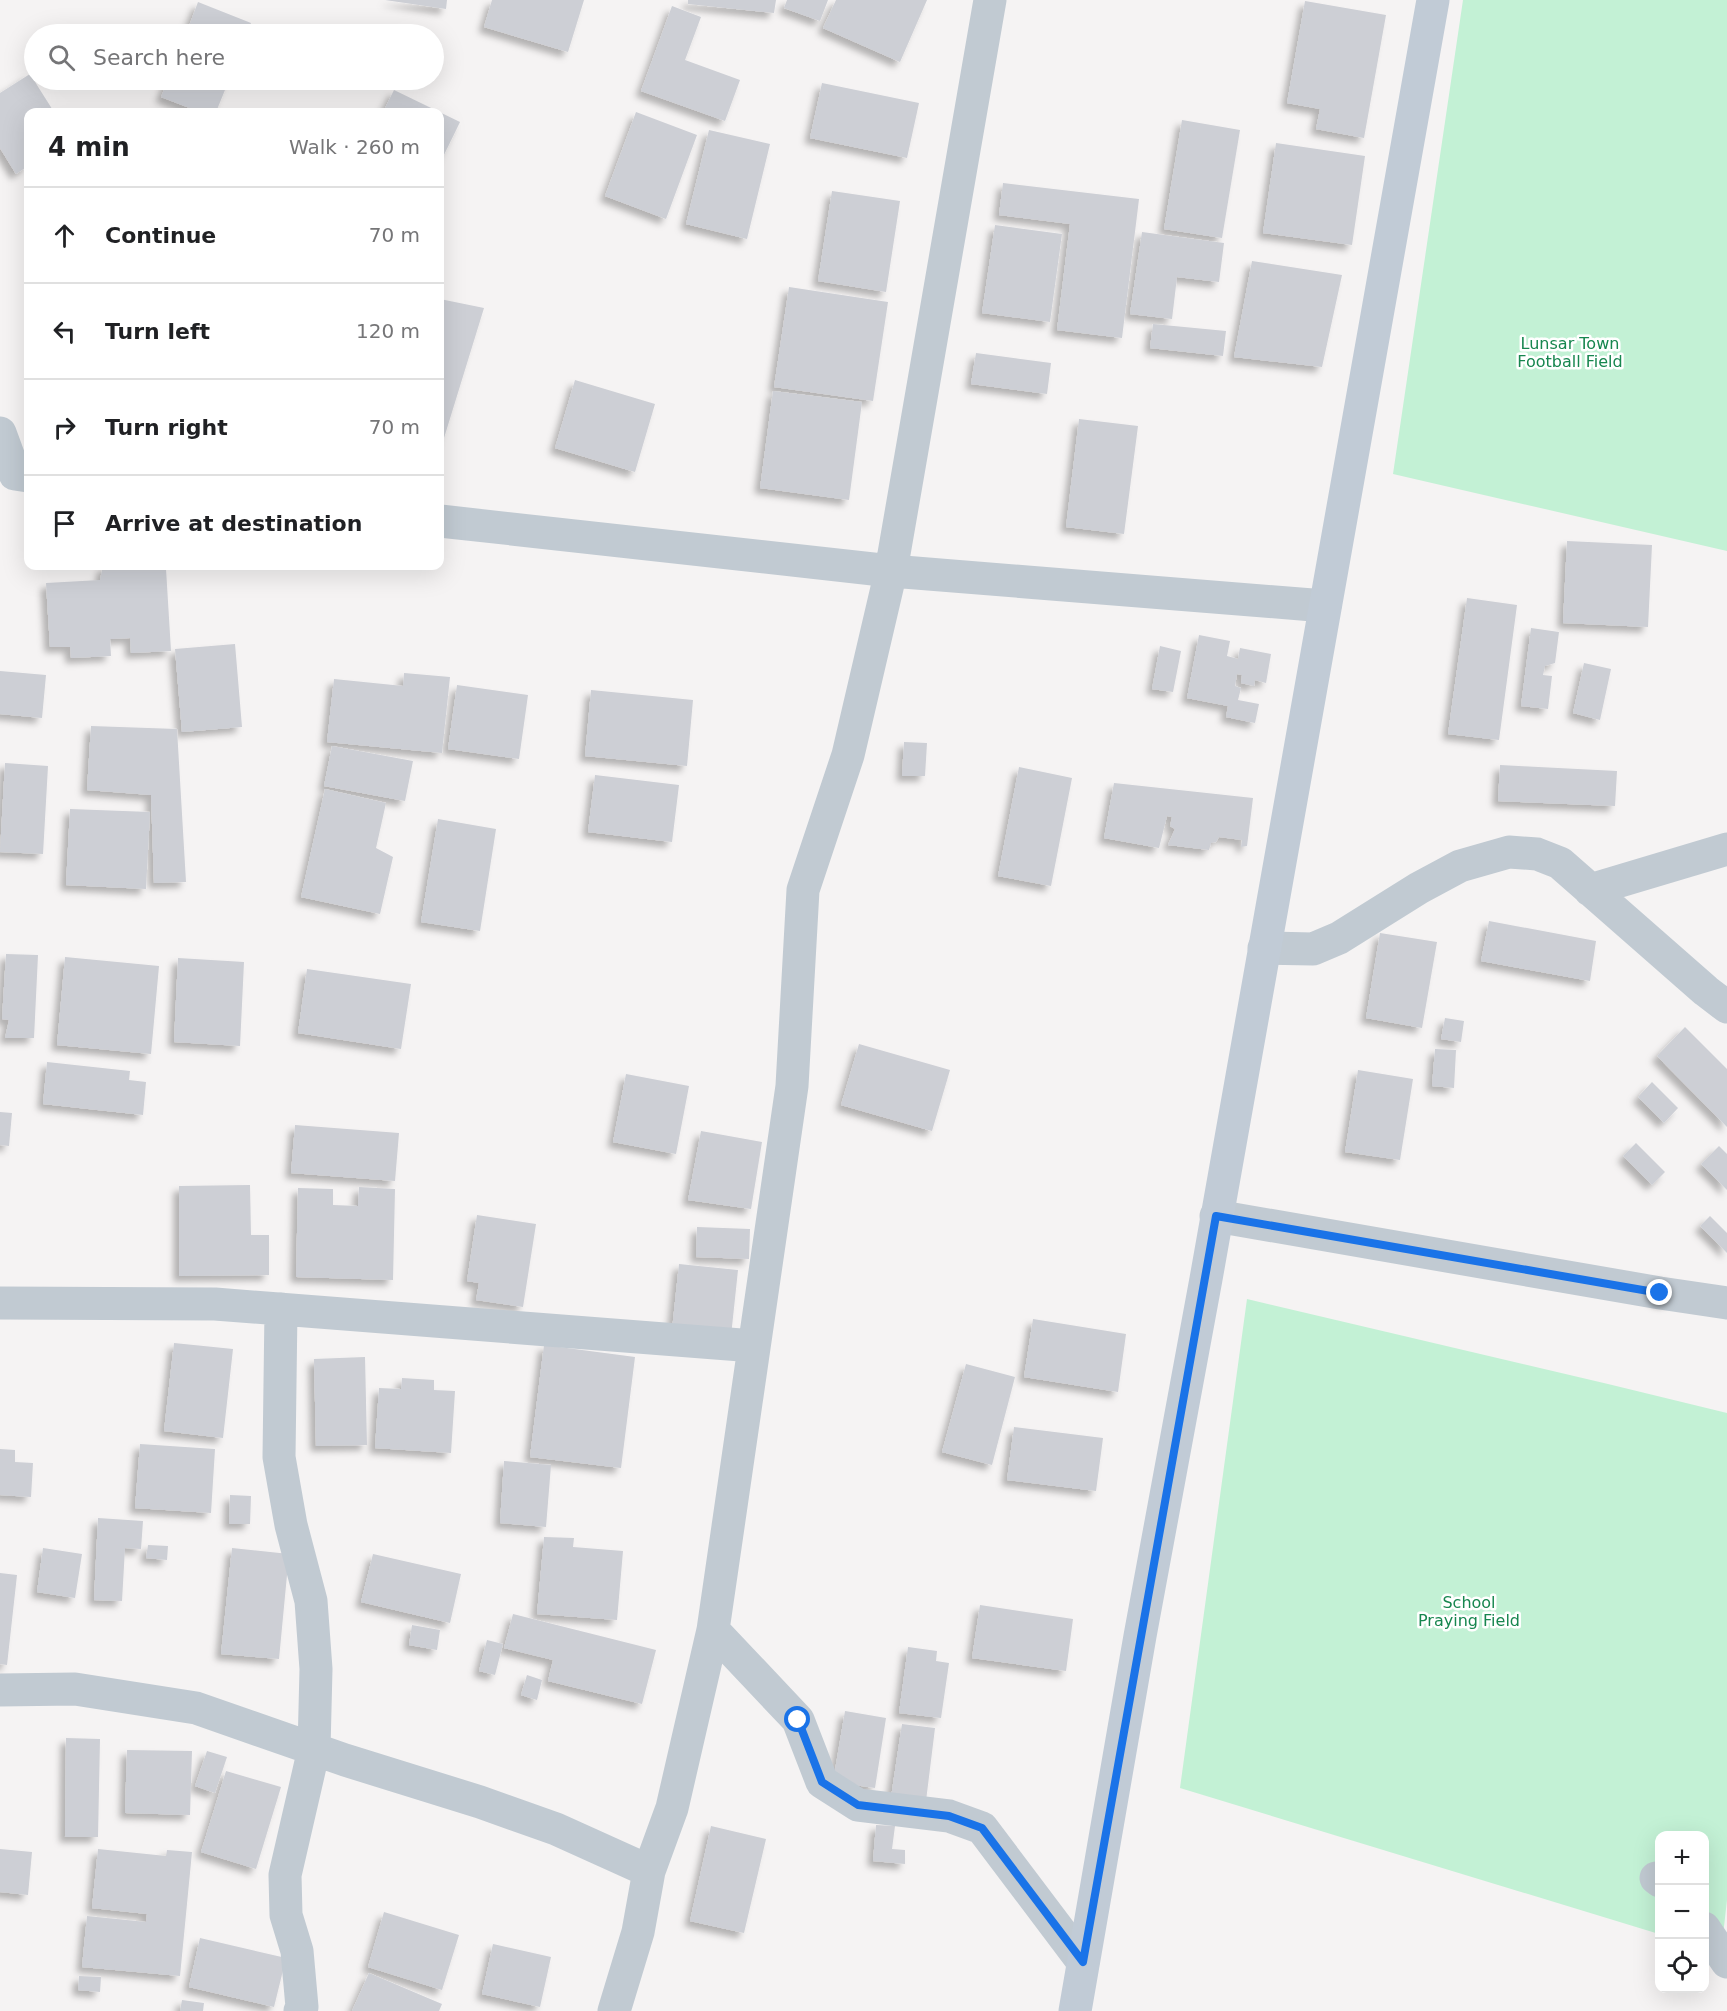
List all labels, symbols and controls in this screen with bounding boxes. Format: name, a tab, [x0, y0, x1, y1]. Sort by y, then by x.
search box	[24, 24, 444, 90]
icon: search	[45, 41, 78, 74]
text: Search here	[93, 45, 225, 70]
text: 4 min	[48, 132, 130, 162]
text: Walk · 260 m	[289, 135, 420, 159]
icon: ahead	[48, 219, 81, 252]
text: Continue	[105, 223, 216, 248]
text: 70 m	[369, 223, 420, 247]
icon: left	[48, 315, 81, 348]
text: Turn left	[105, 319, 210, 344]
text: 120 m	[356, 319, 420, 343]
park label: Lunsar Town Football Field	[1517, 334, 1623, 371]
icon: right	[48, 411, 81, 444]
text: Turn right	[105, 415, 228, 440]
text: 70 m	[369, 415, 420, 439]
icon: arrive	[48, 507, 81, 540]
text: Arrive at destination	[105, 511, 362, 536]
route end	[1646, 1279, 1672, 1305]
park label: School Praying Field	[1418, 1593, 1520, 1630]
route start	[784, 1706, 810, 1732]
map controls	[1655, 1831, 1709, 1993]
button: +	[1655, 1831, 1709, 1885]
button: −	[1655, 1885, 1709, 1939]
button: locate	[1655, 1939, 1709, 1993]

